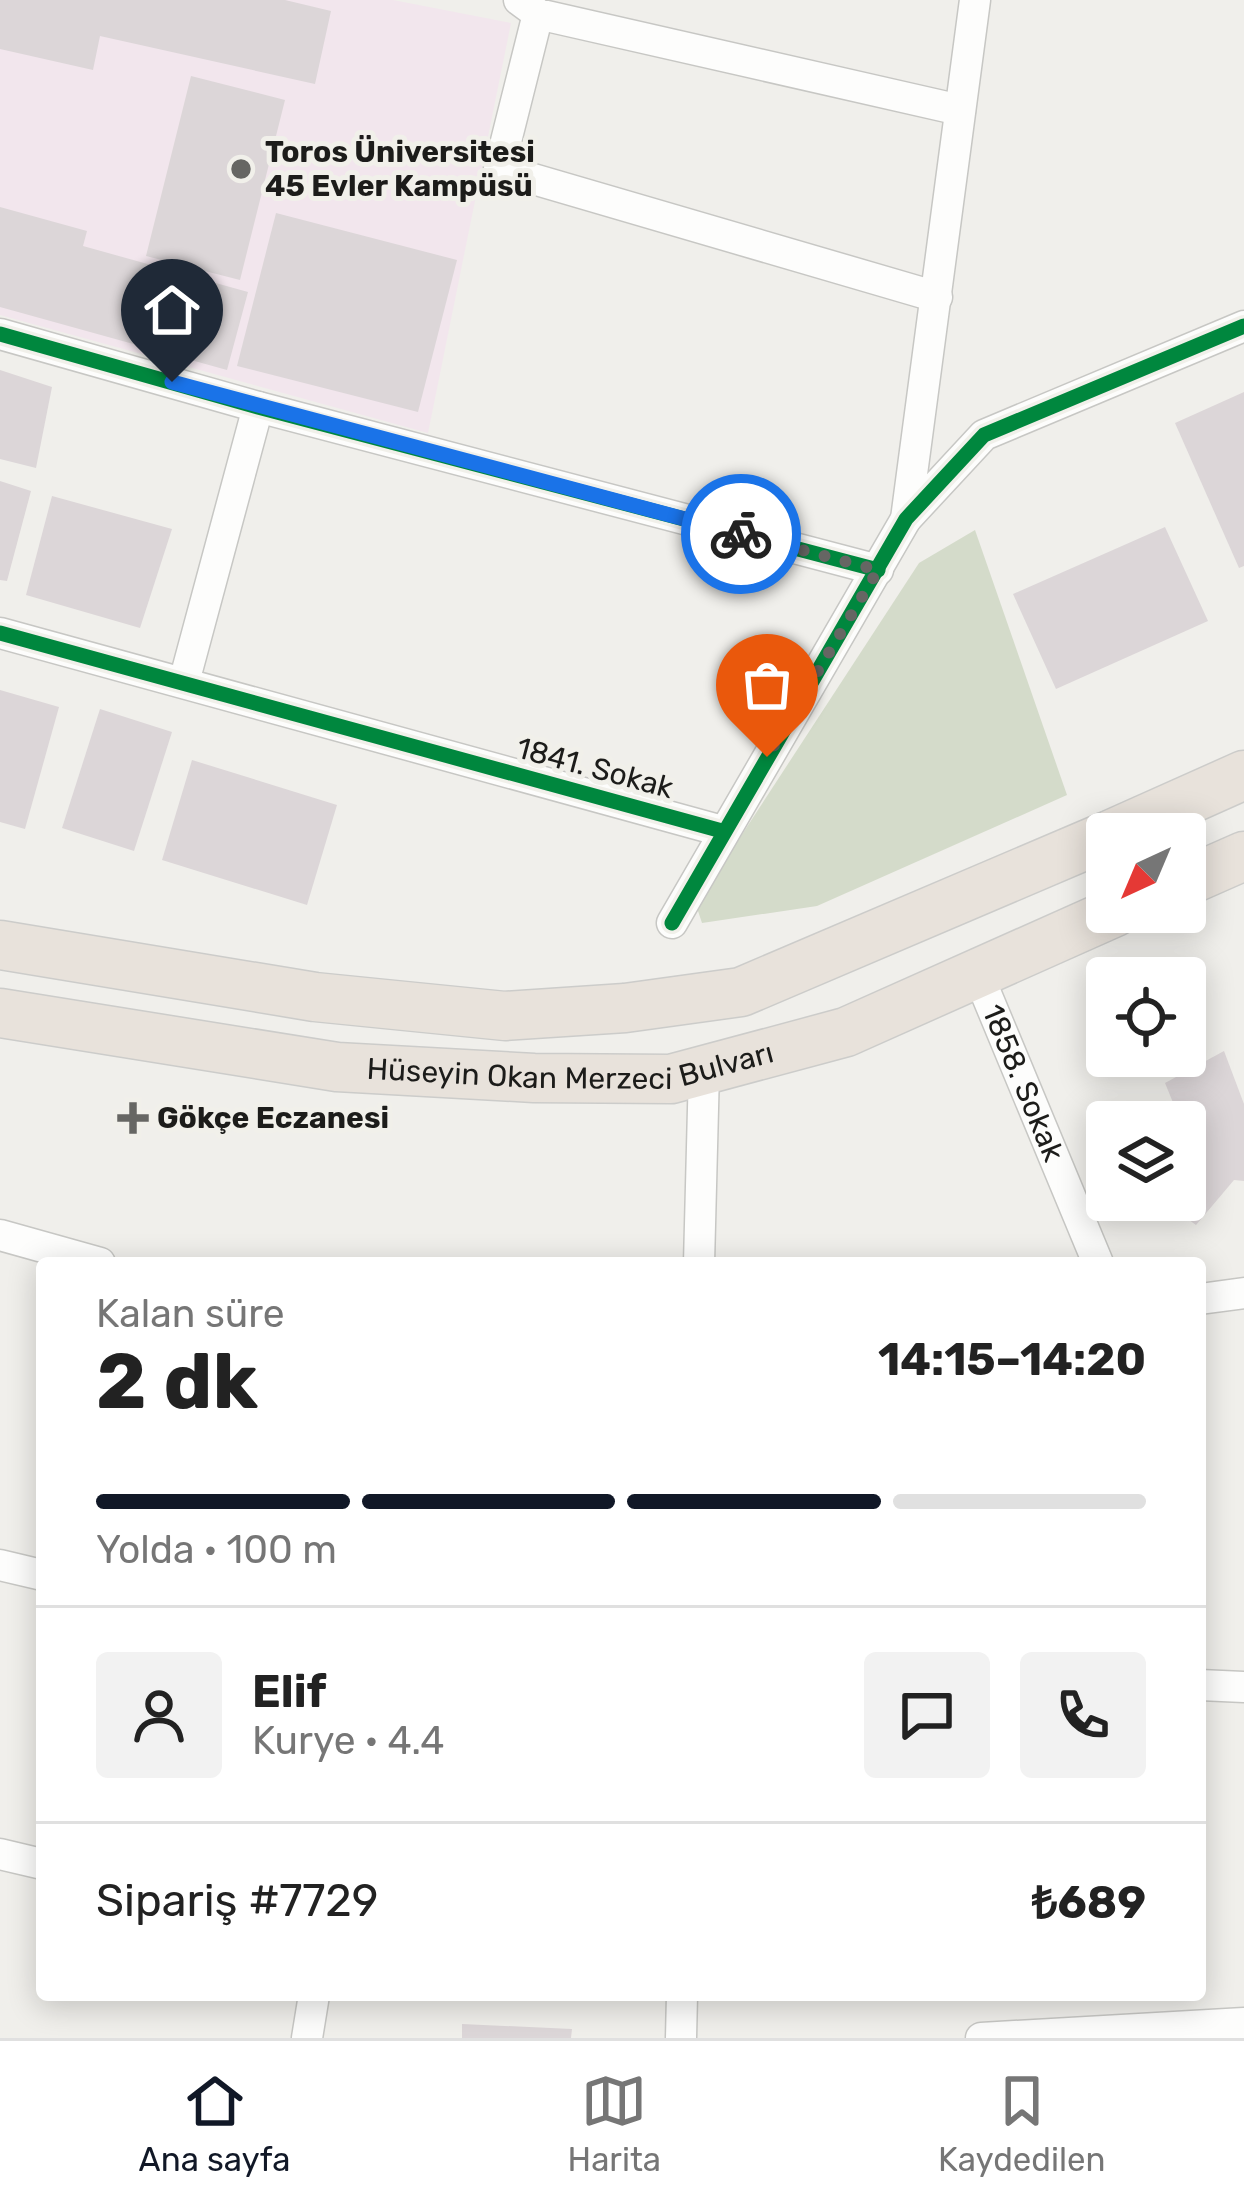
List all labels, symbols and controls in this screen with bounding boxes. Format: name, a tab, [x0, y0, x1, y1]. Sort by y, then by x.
place label: Toros Üniversitesi 45 Evler Kampüsü	[265, 134, 535, 204]
marker: Toros Üniversitesi 45 Evler Kampüsü	[228, 156, 254, 182]
pin	[121, 259, 223, 382]
icon: home	[139, 277, 205, 343]
courier	[681, 474, 801, 594]
icon: bike	[708, 501, 774, 567]
pin	[716, 634, 818, 757]
icon: bag	[734, 652, 800, 718]
street label: 1841. Sokak	[513, 730, 678, 806]
north arrow	[1086, 813, 1206, 933]
map controls	[1086, 813, 1206, 1221]
button: locate	[1086, 957, 1206, 1077]
street label: 1858. Sokak	[974, 999, 1072, 1167]
street label: Hüseyin Okan Merzeci Bulvarı	[366, 1034, 777, 1097]
place label: Gökçe Eczanesi	[157, 1100, 389, 1136]
button: layers	[1086, 1101, 1206, 1221]
marker: Gökçe Eczanesi	[120, 1105, 146, 1131]
text: Kalan süre	[96, 1291, 285, 1337]
text: 14:15–14:20	[878, 1333, 1146, 1386]
text: 2 dk	[96, 1335, 258, 1428]
text: Yolda · 100 m	[96, 1527, 337, 1573]
button: person	[96, 1652, 222, 1778]
button: chat	[864, 1652, 990, 1778]
button: phone	[1020, 1652, 1146, 1778]
text: Elif	[252, 1665, 326, 1718]
text: Kurye · 4.4	[252, 1718, 445, 1764]
text: Sipariş #7729	[96, 1874, 378, 1927]
text: ₺689	[1032, 1876, 1146, 1929]
tab: Ana sayfa	[139, 2068, 291, 2179]
tab: Harita	[568, 2068, 661, 2179]
tab: Kaydedilen	[938, 2068, 1105, 2179]

